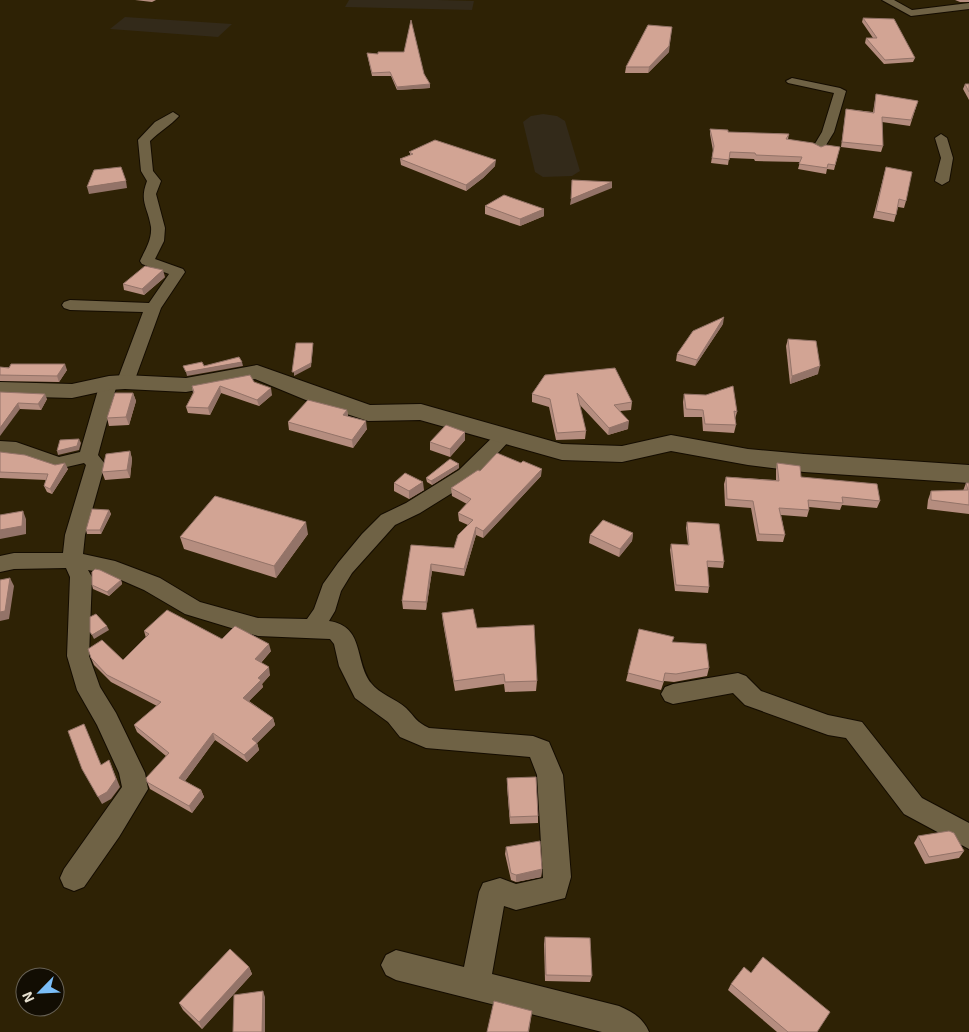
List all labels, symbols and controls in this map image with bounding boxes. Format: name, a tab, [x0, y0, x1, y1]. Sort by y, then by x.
north arrow	[15, 967, 65, 1017]
text: N	[18, 989, 37, 1006]

